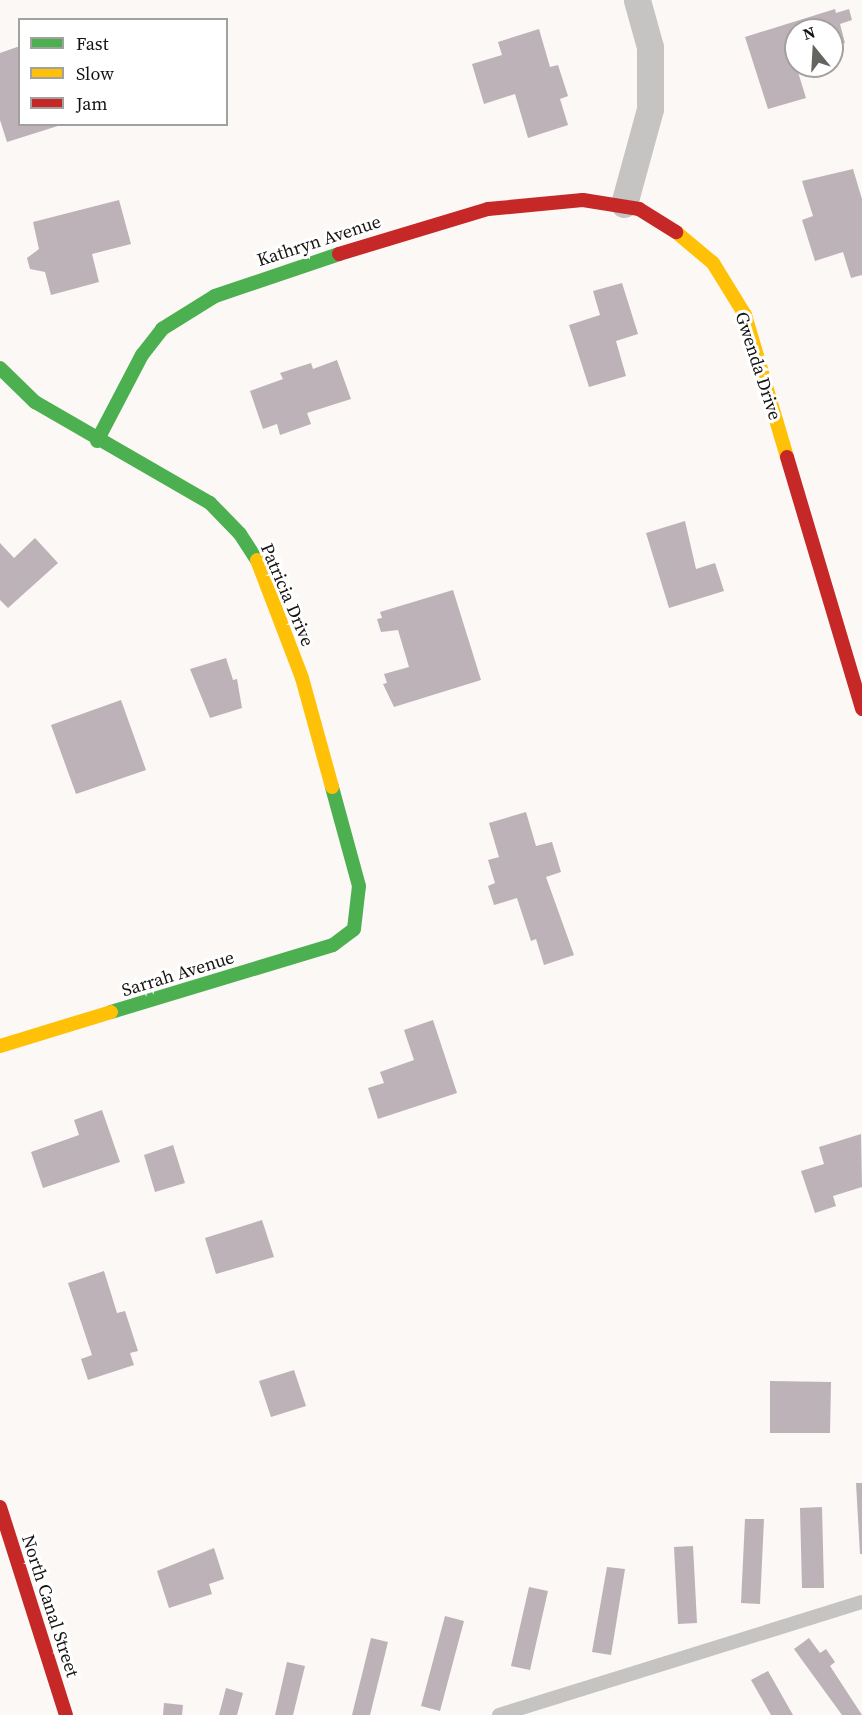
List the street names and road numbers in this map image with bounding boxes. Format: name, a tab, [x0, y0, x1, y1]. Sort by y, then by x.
street label: Kathryn Avenue	[254, 211, 384, 271]
street label: Gwenda Drive	[730, 309, 786, 423]
street label: Patricia Drive	[256, 540, 318, 650]
street label: Sarrah Avenue	[119, 947, 237, 1001]
street label: North Canal Street	[17, 1532, 83, 1680]

